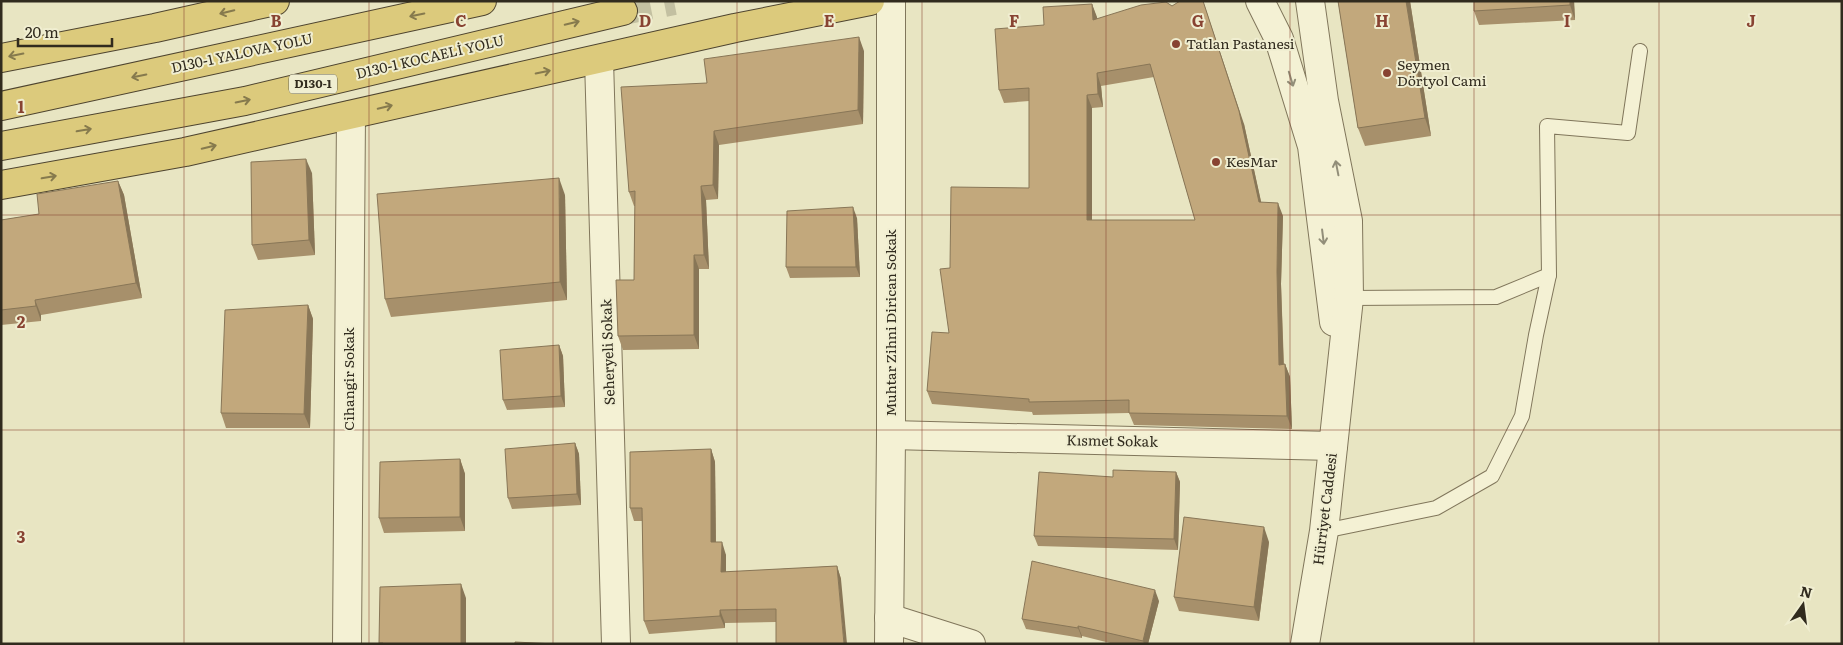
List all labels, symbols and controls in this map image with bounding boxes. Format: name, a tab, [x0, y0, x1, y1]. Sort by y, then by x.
one-way arrow	[219, 8, 235, 17]
text: B	[270, 8, 282, 32]
text: C	[455, 8, 467, 32]
text: D	[639, 8, 651, 32]
text: E	[824, 8, 835, 32]
text: F	[1009, 8, 1019, 32]
text: G	[1192, 8, 1204, 32]
text: H	[1375, 8, 1389, 32]
text: I	[1564, 8, 1570, 32]
text: J	[1746, 8, 1756, 32]
one-way arrow	[410, 11, 426, 20]
scale bar	[18, 15, 111, 47]
one-way arrow	[563, 18, 579, 27]
text: 20 m	[25, 20, 59, 43]
street label: D130-1 YALOVA YOLU	[169, 27, 315, 77]
street label: D130-1 KOCAELİ YOLU	[354, 29, 506, 83]
place label: Tatlan Pastanesi	[1186, 33, 1295, 53]
marker: Tatlan Pastanesi	[1170, 38, 1182, 50]
one-way arrow	[9, 50, 25, 60]
place label: Seymen Dörtyol Cami	[1397, 54, 1487, 90]
one-way arrow	[535, 67, 551, 76]
marker: Seymen Dörtyol Cami	[1381, 67, 1393, 79]
one-way arrow	[1287, 70, 1297, 86]
one-way arrow	[131, 72, 147, 81]
road number: D130-1	[289, 74, 337, 94]
text: 1	[18, 94, 25, 118]
one-way arrow	[235, 95, 251, 105]
one-way arrow	[376, 102, 392, 111]
one-way arrow	[75, 125, 91, 135]
one-way arrow	[200, 142, 216, 151]
place label: KesMar	[1226, 151, 1278, 171]
marker: KesMar	[1210, 156, 1222, 168]
one-way arrow	[1332, 161, 1342, 177]
one-way arrow	[41, 171, 57, 181]
street label: Muhtar Zihni Dirican Sokak	[880, 229, 900, 417]
one-way arrow	[1319, 229, 1329, 245]
street label: Seheryeli Sokak	[595, 298, 619, 405]
text: 2	[17, 309, 26, 333]
street label: Cihangir Sokak	[338, 327, 358, 431]
street label: Kısmet Sokak	[1066, 429, 1158, 451]
street label: Hürriyet Caddesi	[1307, 451, 1341, 566]
text: 3	[17, 524, 26, 548]
north arrow	[1778, 580, 1828, 630]
text: N	[1798, 580, 1815, 603]

